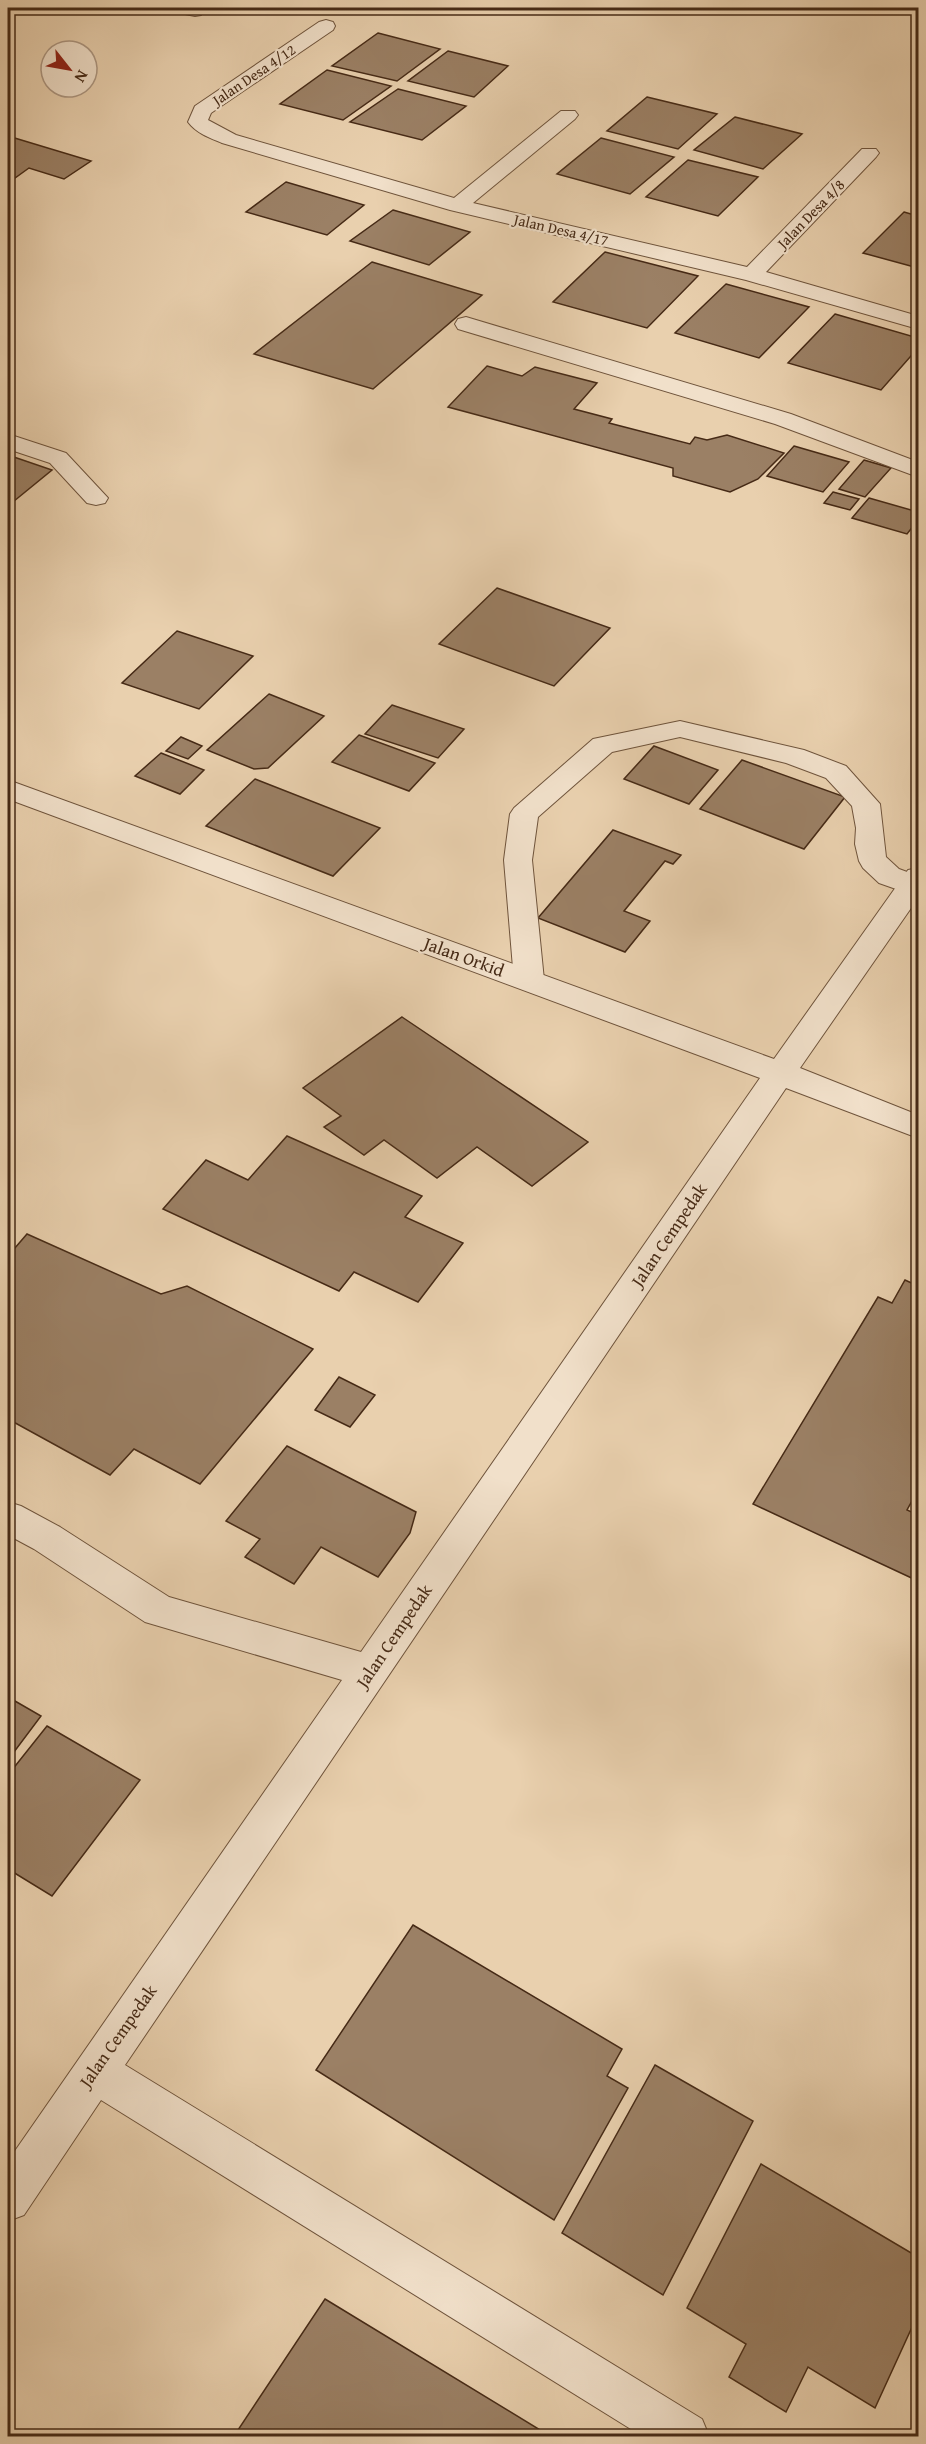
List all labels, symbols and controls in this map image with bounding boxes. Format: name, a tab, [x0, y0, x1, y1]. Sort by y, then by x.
north arrow	[39, 39, 99, 99]
street label: Jalan Desa 4/12	[206, 39, 299, 111]
text: N	[69, 66, 95, 88]
street label: Jalan Desa 4/8	[771, 174, 849, 254]
street label: Jalan Desa 4/17	[510, 208, 610, 251]
street label: Jalan Orkid	[418, 929, 509, 984]
street label: Jalan Cempedak	[623, 1177, 714, 1294]
street label: Jalan Cempedak	[348, 1578, 439, 1695]
street label: Jalan Cempedak	[71, 1978, 164, 2094]

